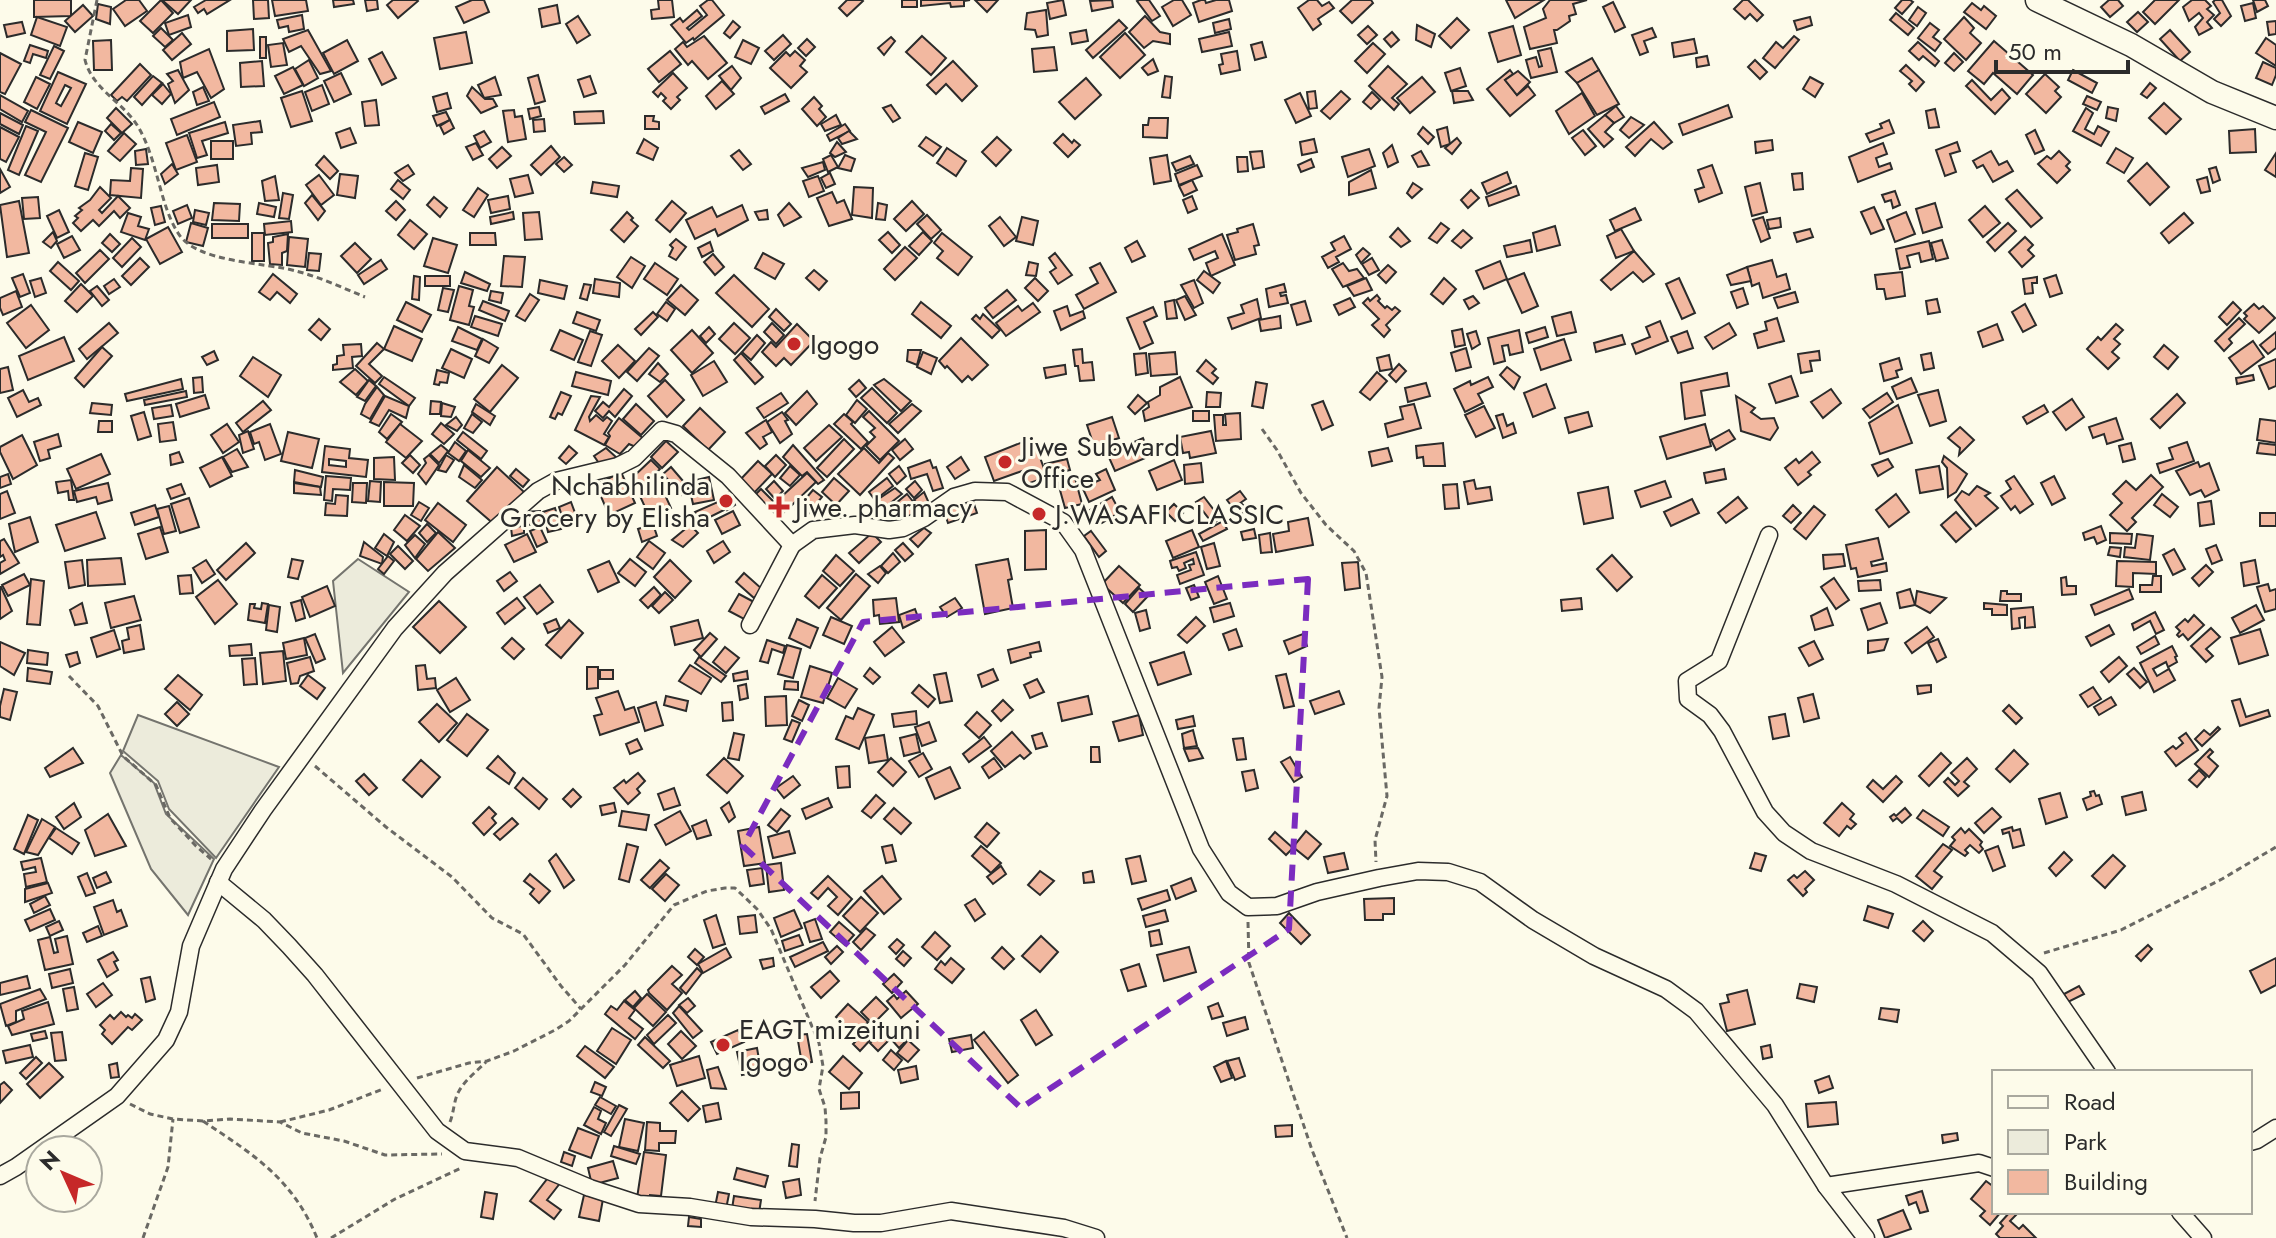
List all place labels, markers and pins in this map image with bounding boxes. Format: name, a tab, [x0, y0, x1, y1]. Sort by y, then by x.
place label: Igogo	[810, 324, 879, 365]
marker: Igogo	[785, 335, 803, 353]
place label: Jiwe Subward Office	[1017, 426, 1180, 499]
marker: Jiwe Subward Office	[996, 453, 1014, 471]
place label: Nchabhilinda Grocery by Elisha	[500, 465, 710, 538]
place label: Jiwe. pharmacy	[791, 487, 973, 528]
marker: Nchabhilinda Grocery by Elisha	[717, 492, 735, 510]
place label: J.WASAFI CLASSIC	[1051, 494, 1284, 535]
marker: Jiwe. pharmacy	[770, 498, 788, 516]
marker: J.WASAFI CLASSIC	[1030, 505, 1048, 523]
place label: EAGT mizeituni Igogo	[739, 1009, 921, 1082]
marker: EAGT mizeituni Igogo	[714, 1036, 732, 1054]

